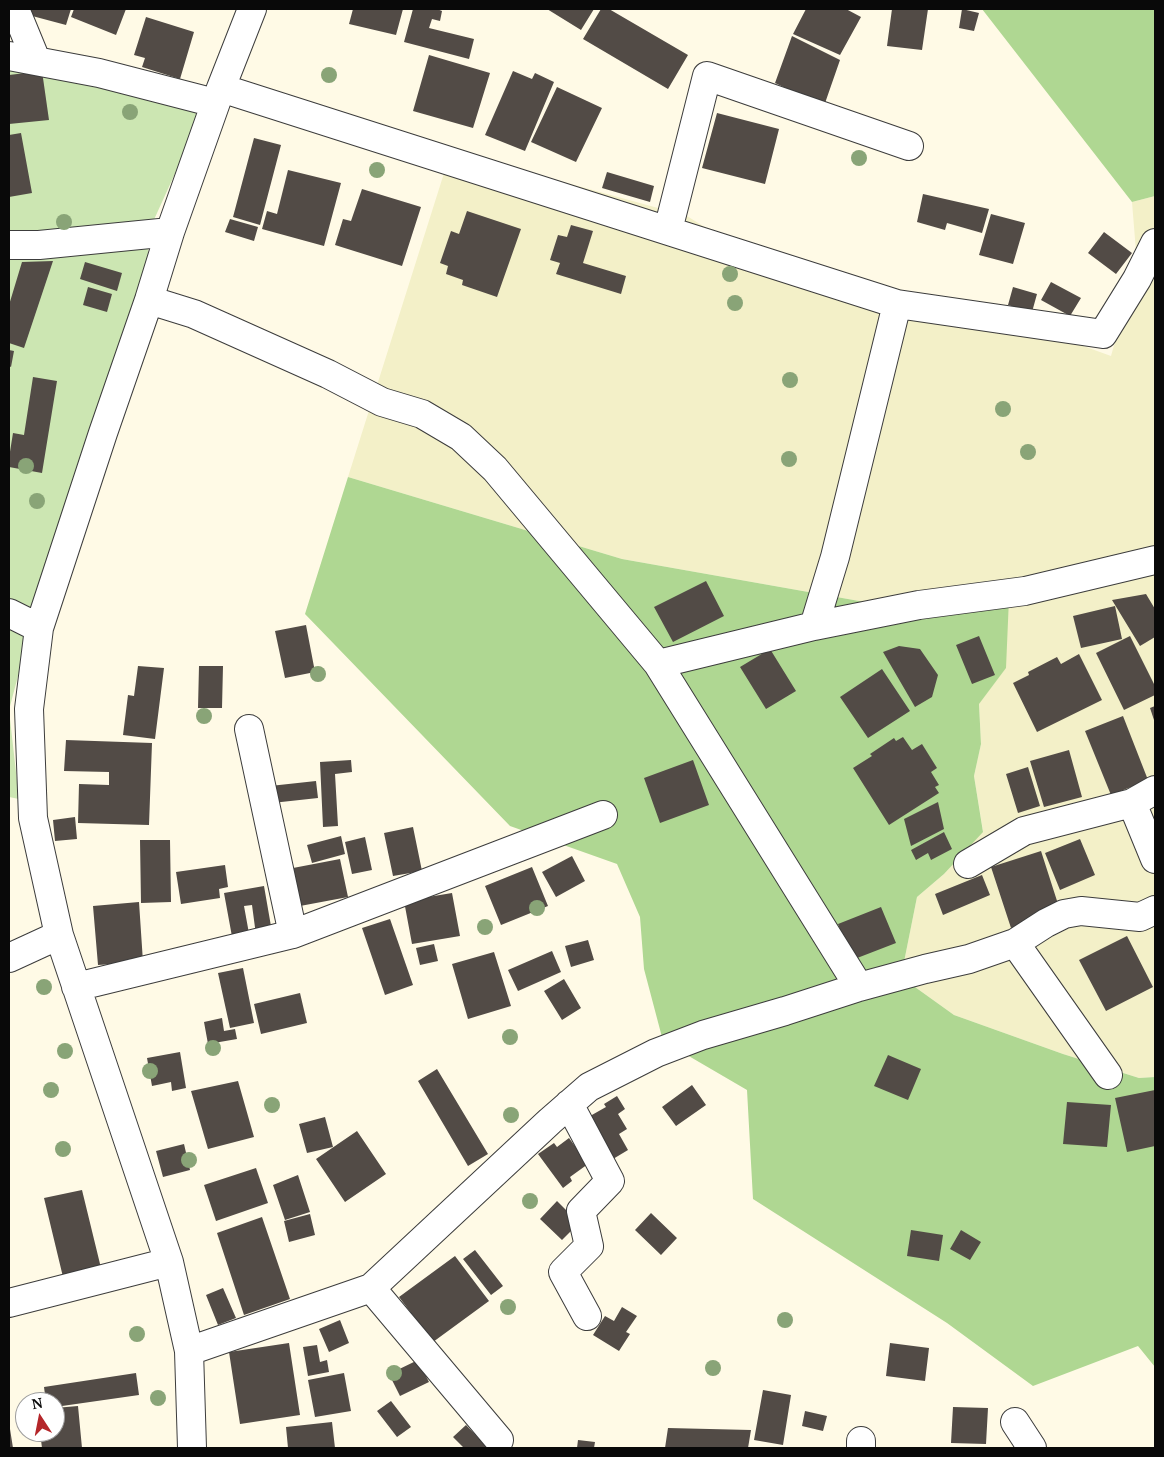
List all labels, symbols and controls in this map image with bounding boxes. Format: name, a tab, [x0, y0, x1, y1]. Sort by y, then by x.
north arrow	[15, 1392, 65, 1442]
text: N	[30, 1392, 44, 1413]

